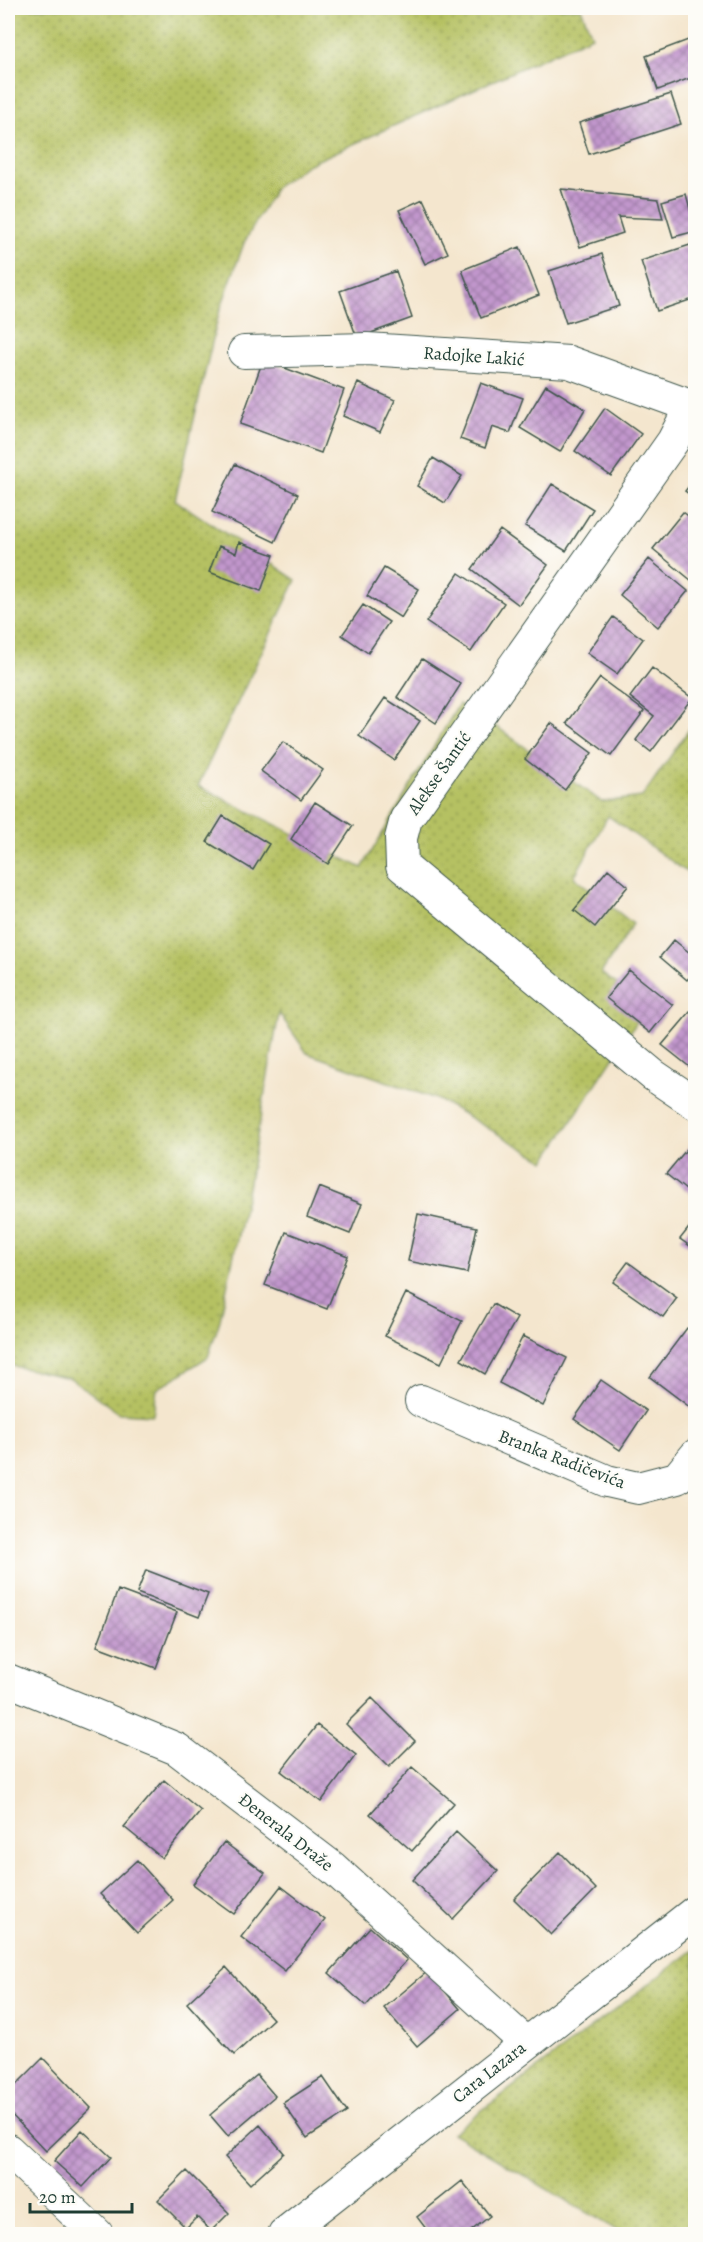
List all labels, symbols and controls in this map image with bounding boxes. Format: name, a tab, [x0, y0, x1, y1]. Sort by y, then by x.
street label: Radojke Lakić	[423, 340, 525, 372]
street label: Alekse Šantić	[401, 727, 477, 820]
street label: Branka Radičevića	[495, 1424, 630, 1494]
street label: Đenerala Draže	[234, 1787, 338, 1877]
street label: Cara Lazara	[447, 2035, 531, 2108]
scale bar	[30, 2176, 132, 2214]
text: 20 m	[39, 2185, 76, 2209]

